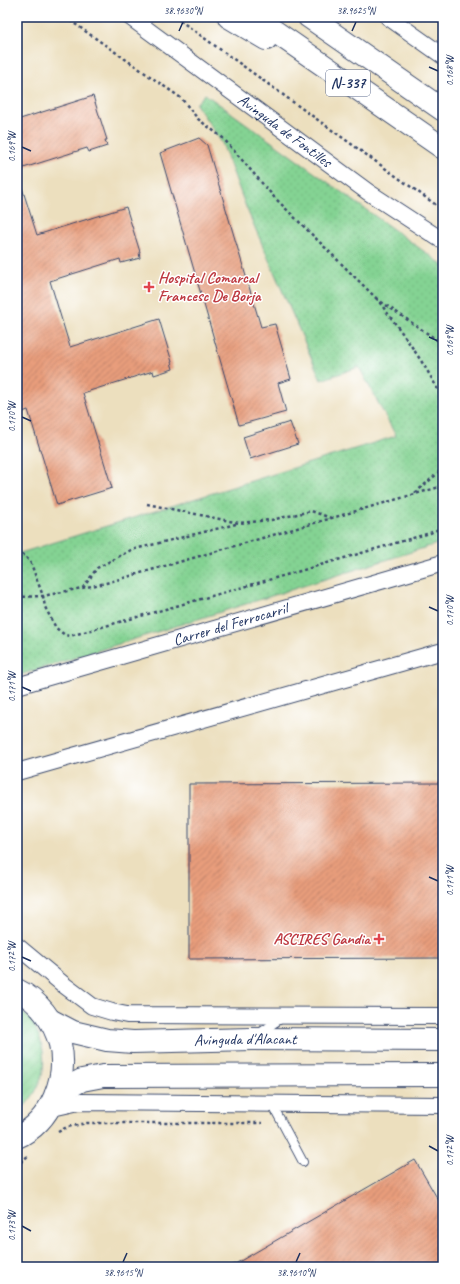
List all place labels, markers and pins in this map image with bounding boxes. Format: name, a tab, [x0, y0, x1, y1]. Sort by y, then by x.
place label: Hospital Comarcal Francesc De Borja	[158, 268, 262, 306]
marker: Hospital Comarcal Francesc De Borja	[143, 281, 155, 293]
place label: ASCIRES Gandia	[273, 929, 371, 949]
marker: ASCIRES Gandia	[373, 933, 385, 945]

